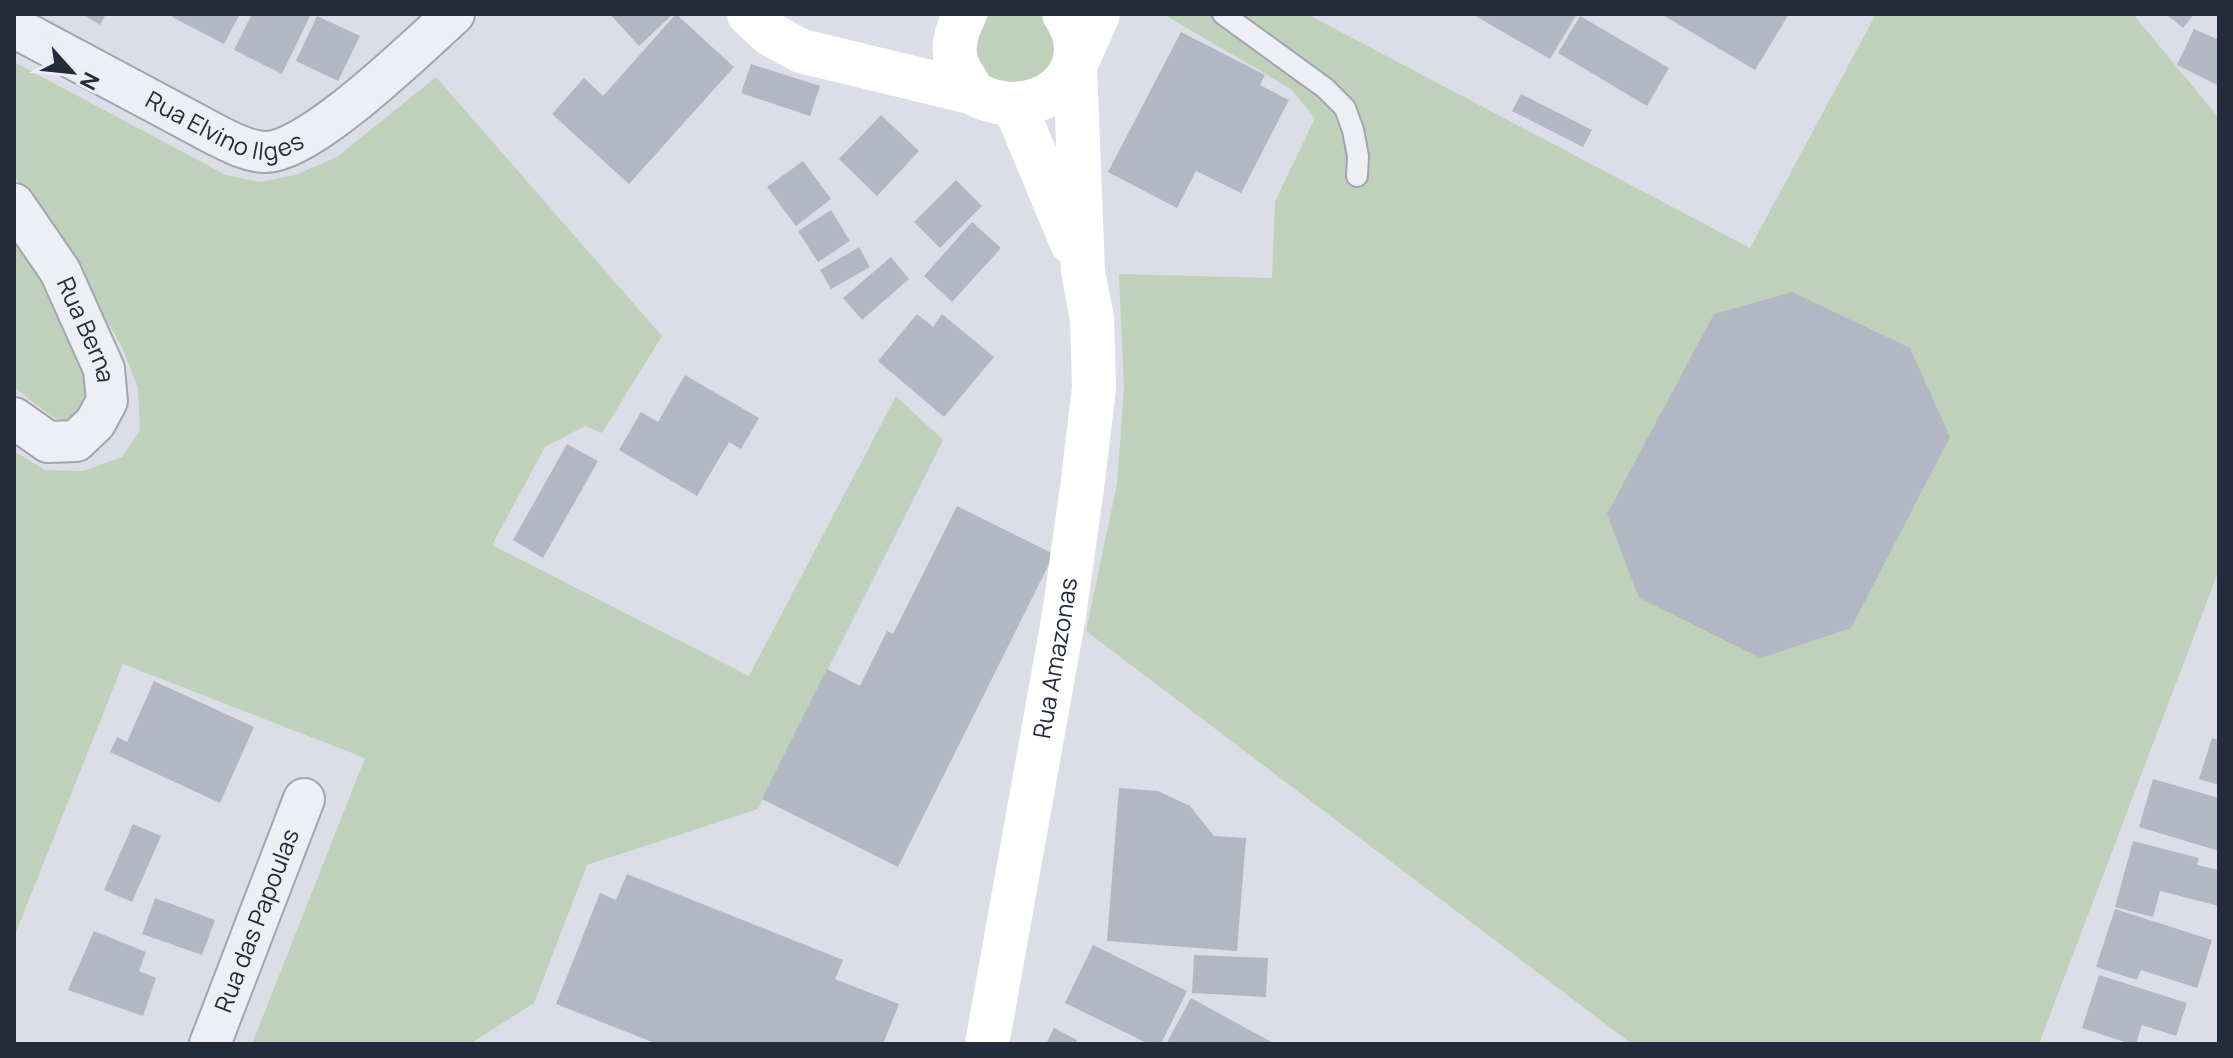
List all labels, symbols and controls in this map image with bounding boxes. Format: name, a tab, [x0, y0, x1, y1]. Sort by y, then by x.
north arrow	[32, 32, 112, 112]
text: N	[73, 67, 107, 95]
street label: Rua Elvino Ilges	[140, 82, 309, 167]
street label: Rua Berna	[50, 271, 123, 384]
street label: Rua Amazonas	[1024, 575, 1084, 741]
street label: Rua das Papoulas	[206, 824, 306, 1017]

